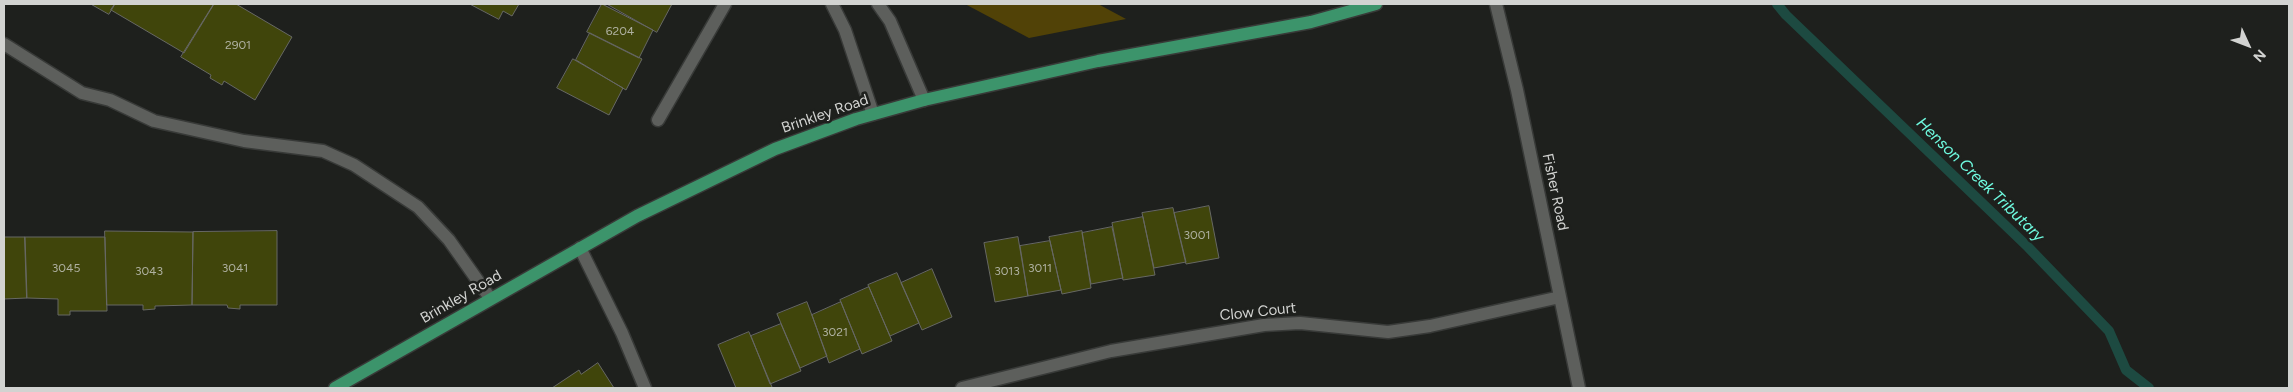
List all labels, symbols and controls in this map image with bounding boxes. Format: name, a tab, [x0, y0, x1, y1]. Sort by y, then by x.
north arrow	[2223, 20, 2273, 70]
house number: 6204	[606, 24, 634, 38]
house number: 2901	[225, 38, 251, 52]
text: N	[2249, 46, 2269, 65]
street label: Brinkley Road	[779, 91, 871, 137]
water label: Henson Creek Tributary	[1912, 114, 2048, 246]
street label: Fisher Road	[1538, 152, 1572, 232]
house number: 3001	[1184, 228, 1210, 242]
house number: 3045	[52, 261, 80, 275]
house number: 3041	[222, 261, 248, 275]
house number: 3011	[1028, 261, 1052, 275]
house number: 3043	[135, 264, 163, 278]
house number: 3013	[994, 264, 1020, 278]
street label: Brinkley Road	[417, 267, 505, 327]
street label: Clow Court	[1219, 299, 1297, 325]
house number: 3021	[822, 325, 848, 339]

